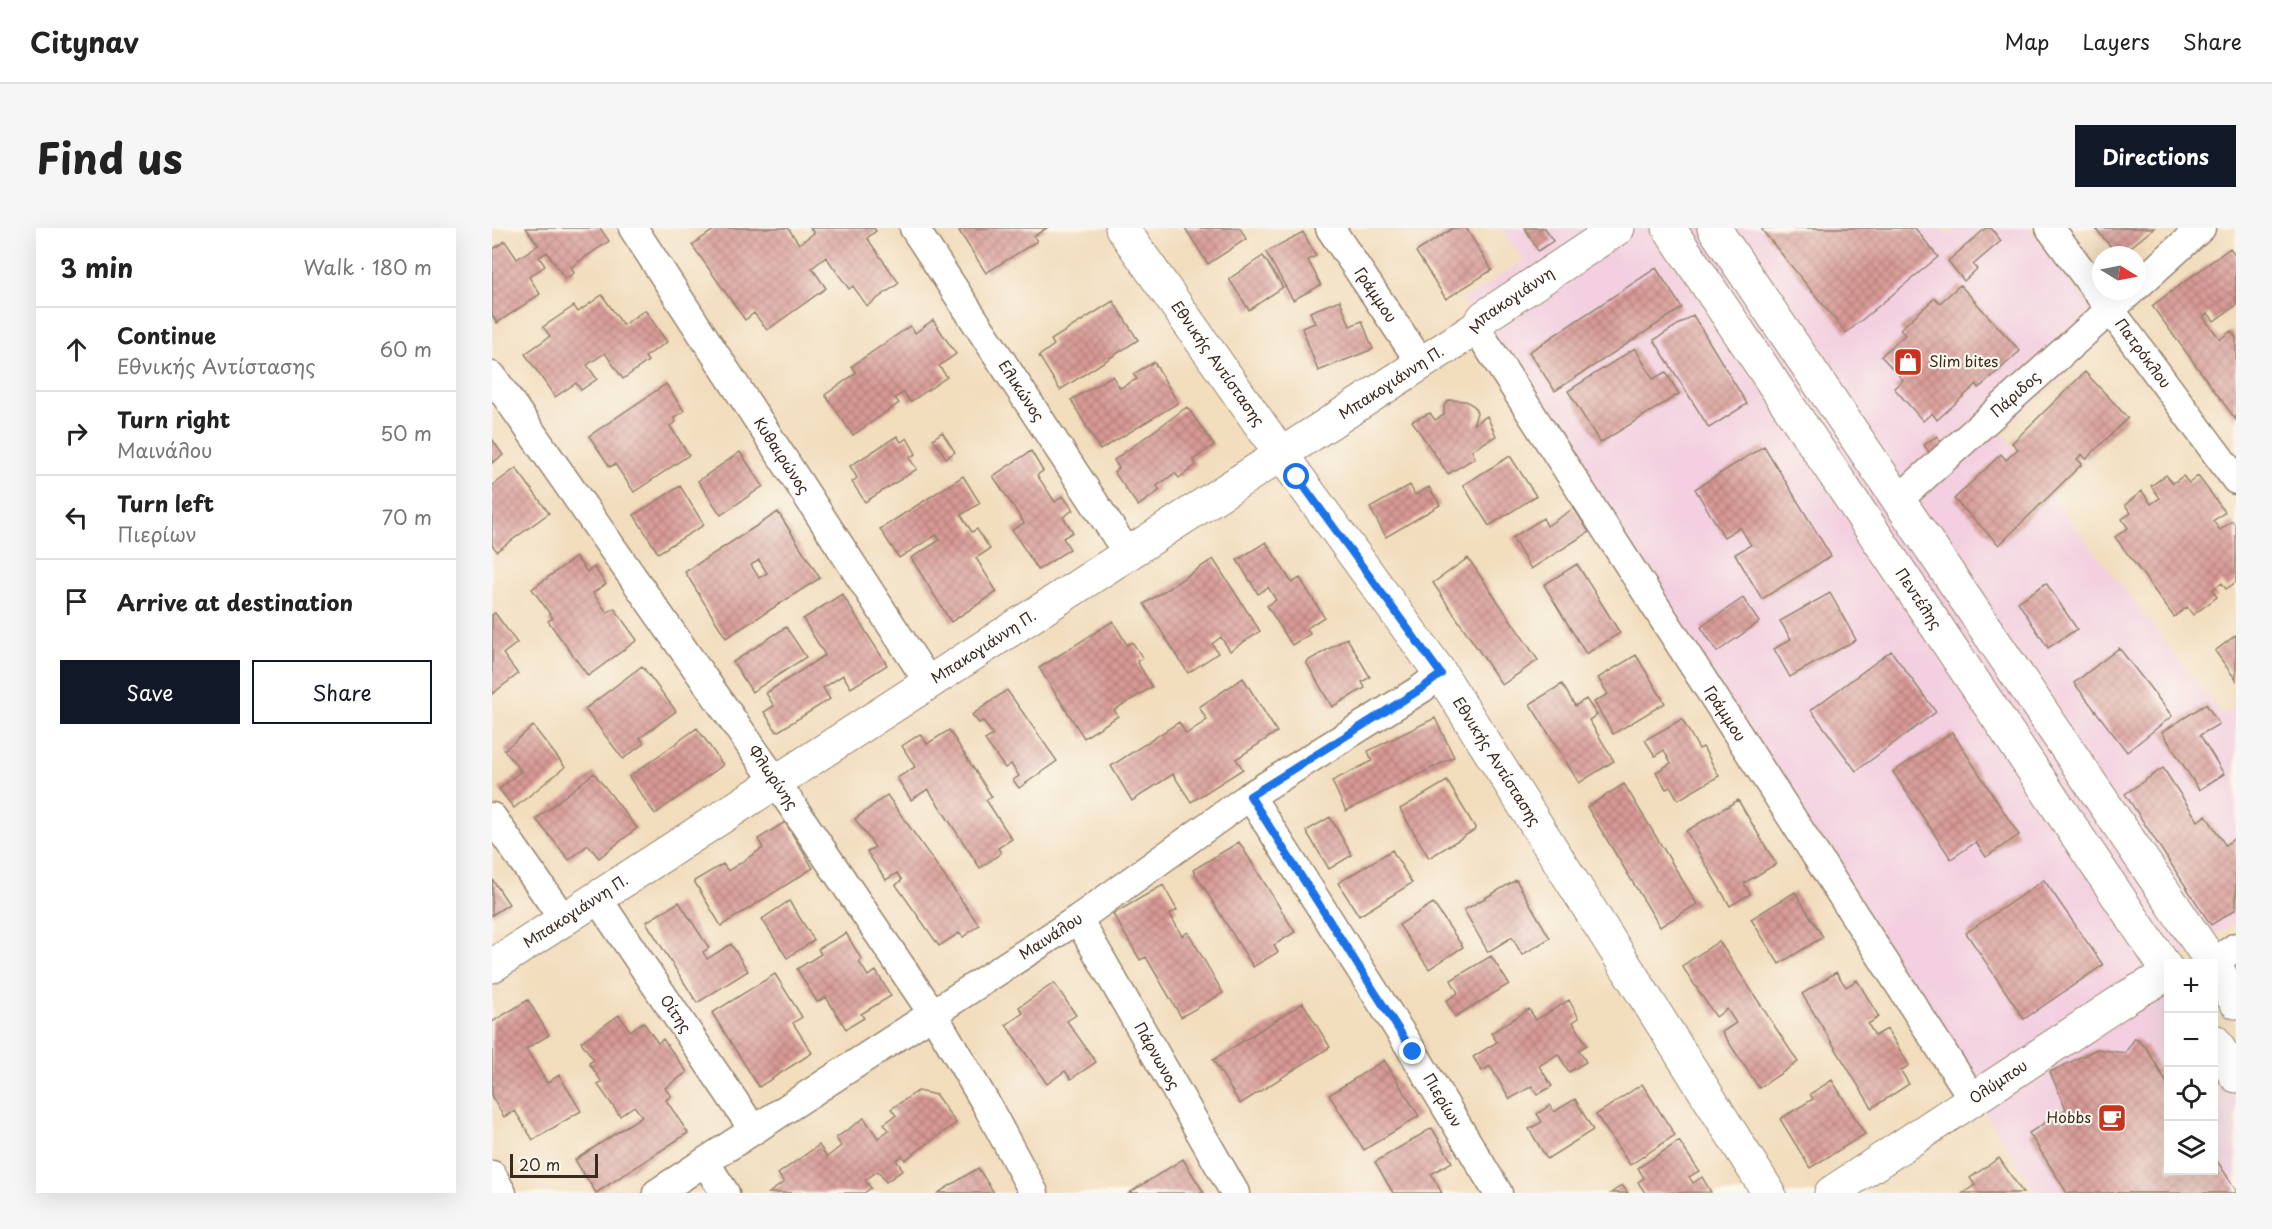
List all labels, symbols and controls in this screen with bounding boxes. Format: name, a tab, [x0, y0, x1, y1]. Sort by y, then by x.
text: Citynav	[30, 20, 139, 63]
text: Map	[2005, 25, 2049, 57]
text: Layers	[2082, 25, 2150, 57]
text: Share	[2183, 25, 2242, 57]
text: Find us	[36, 125, 183, 188]
button: Directions	[2075, 125, 2236, 187]
north arrow	[2092, 246, 2146, 300]
text: 3 min	[60, 248, 133, 287]
text: Walk · 180 m	[304, 252, 432, 282]
street label: Μπακογιάννη	[1462, 261, 1558, 338]
street label: Γράμμου	[1350, 262, 1403, 327]
street label: Εθνικής Αντίστασης	[1166, 295, 1271, 431]
street label: Πατρόκλου	[2110, 313, 2177, 392]
text: Continue	[117, 318, 216, 351]
icon: ahead	[60, 333, 93, 366]
text: 60 m	[380, 334, 432, 364]
street label: Μπακογιάννη Π.	[1334, 339, 1448, 424]
shop icon: Slim bites	[1892, 346, 1924, 378]
place label: Slim bites	[1929, 349, 1998, 372]
text: Εθνικής Αντίστασης	[117, 351, 315, 381]
street label: Ελικώνος	[994, 355, 1051, 426]
street label: Πάριδος	[1985, 365, 2045, 422]
text: Turn right	[117, 402, 230, 435]
street label: Κυθαιρώνος	[749, 412, 816, 498]
icon: right	[60, 417, 93, 450]
text: 50 m	[380, 418, 432, 448]
text: Μαινάλου	[117, 435, 213, 465]
route start	[1283, 463, 1309, 489]
text: Turn left	[117, 486, 214, 519]
icon: left	[60, 501, 93, 534]
text: 70 m	[382, 502, 432, 532]
text: Πιερίων	[117, 519, 197, 549]
street label: Πεντέλης	[1891, 563, 1948, 634]
icon: arrive	[60, 585, 93, 618]
text: Arrive at destination	[117, 585, 353, 618]
street label: Μπακογιάννη Π.	[926, 603, 1040, 689]
button: Save	[60, 660, 240, 724]
button: Share	[252, 660, 432, 724]
street label: Γράμμου	[1699, 681, 1753, 745]
street label: Εθνικής Αντίστασης	[1448, 692, 1547, 830]
street label: Φλωρίνης	[743, 740, 805, 814]
street label: Μπακογιάννη Π.	[518, 868, 632, 953]
street label: Μαινάλου	[1014, 906, 1086, 965]
map controls	[2164, 959, 2218, 1175]
button: +	[2164, 959, 2218, 1013]
street label: Οίτης	[655, 989, 698, 1037]
button: −	[2164, 1013, 2218, 1067]
street label: Πάρνωνος	[1129, 1017, 1186, 1094]
route end	[1399, 1038, 1425, 1064]
street label: Ολύμπου	[1964, 1053, 2032, 1109]
button: locate	[2164, 1067, 2218, 1121]
street label: Πιερίων	[1418, 1068, 1469, 1131]
cafe icon: Hobbs	[2096, 1102, 2128, 1134]
place label: Hobbs	[2047, 1105, 2091, 1128]
button: layers	[2164, 1121, 2218, 1175]
scale bar	[510, 1151, 598, 1178]
text: 20 m	[519, 1152, 560, 1176]

